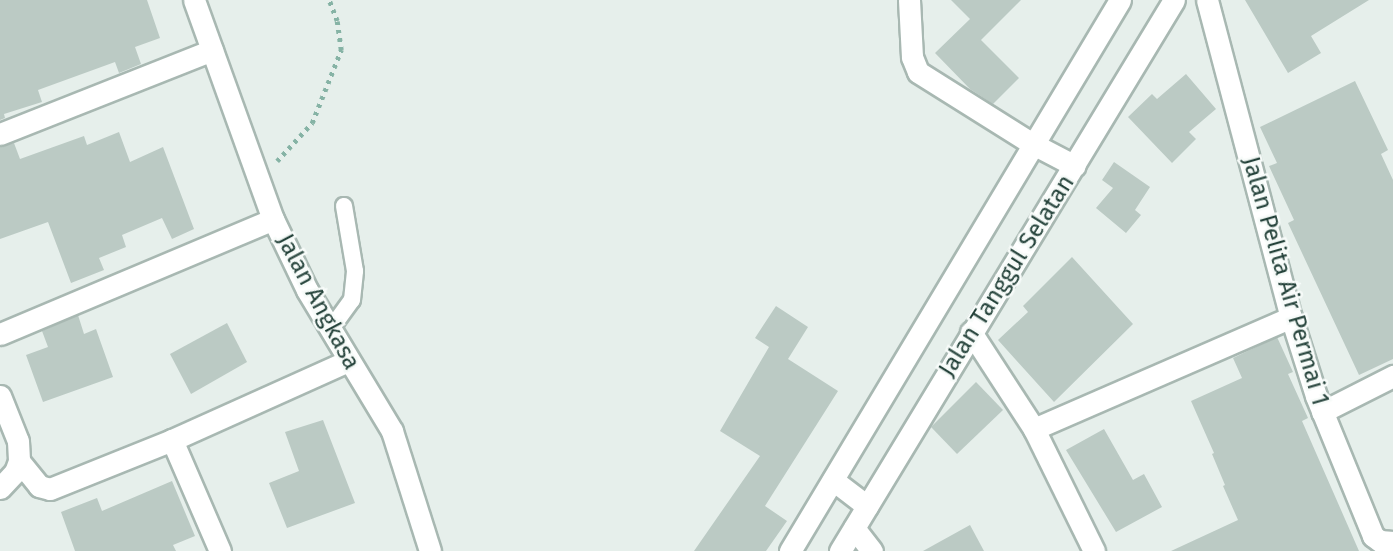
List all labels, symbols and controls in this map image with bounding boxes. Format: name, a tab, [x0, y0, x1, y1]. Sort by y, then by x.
street label: Jalan Pelita Air Permai 1	[1236, 153, 1334, 409]
street label: Jalan Tanggul Selatan	[933, 170, 1081, 382]
street label: Jalan Angkasa	[270, 229, 366, 375]

